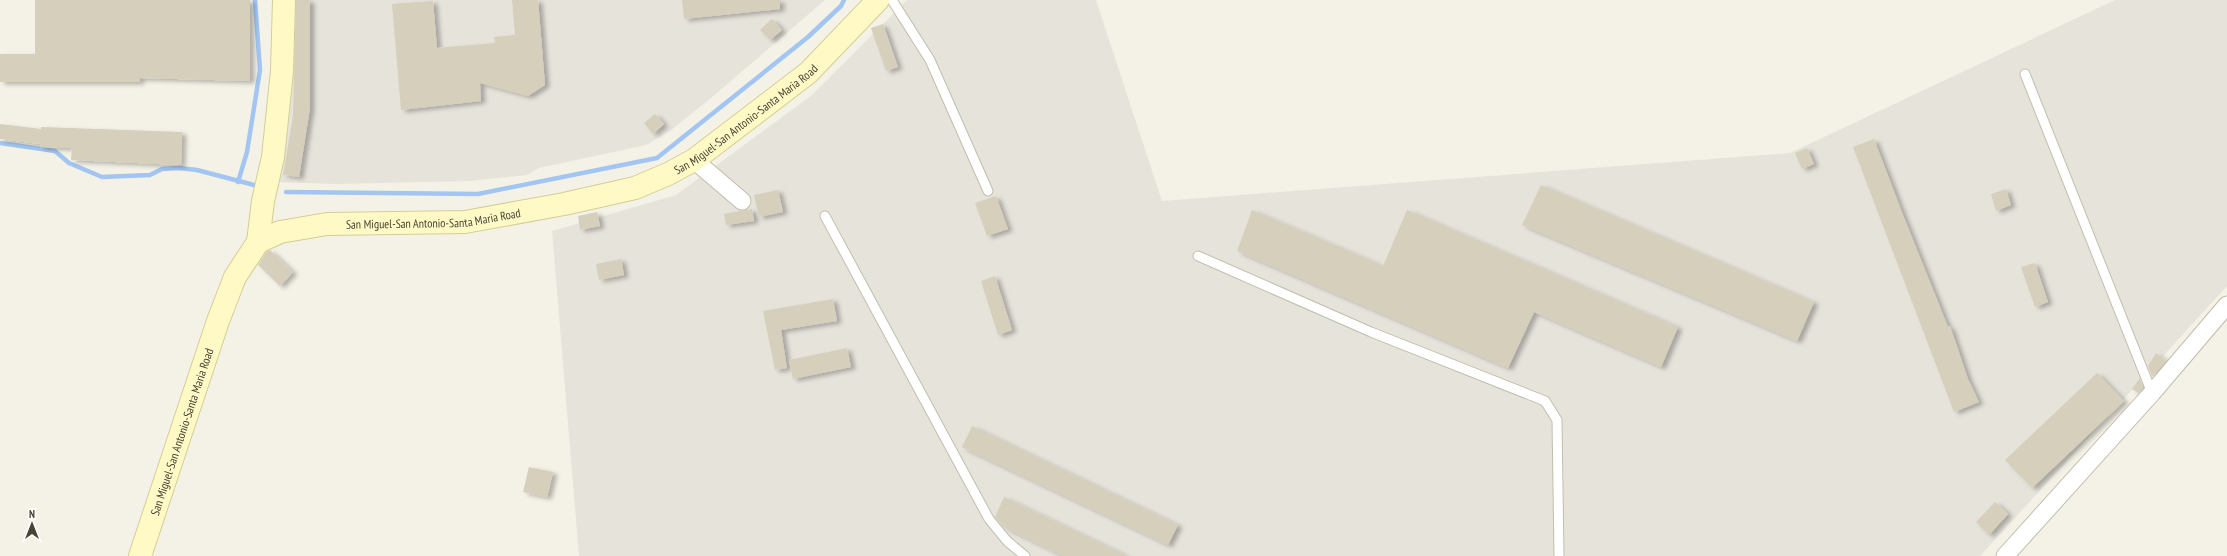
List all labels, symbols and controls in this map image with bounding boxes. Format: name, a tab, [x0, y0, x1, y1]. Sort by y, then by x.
street label: San Miguel-San Antonio-Santa Maria Road	[671, 61, 820, 177]
street label: San Miguel-San Antonio-Santa Maria Road	[346, 205, 522, 231]
street label: San Miguel-San Antonio-Santa Maria Road	[147, 346, 216, 517]
north arrow	[12, 504, 52, 544]
text: N	[29, 507, 35, 521]

